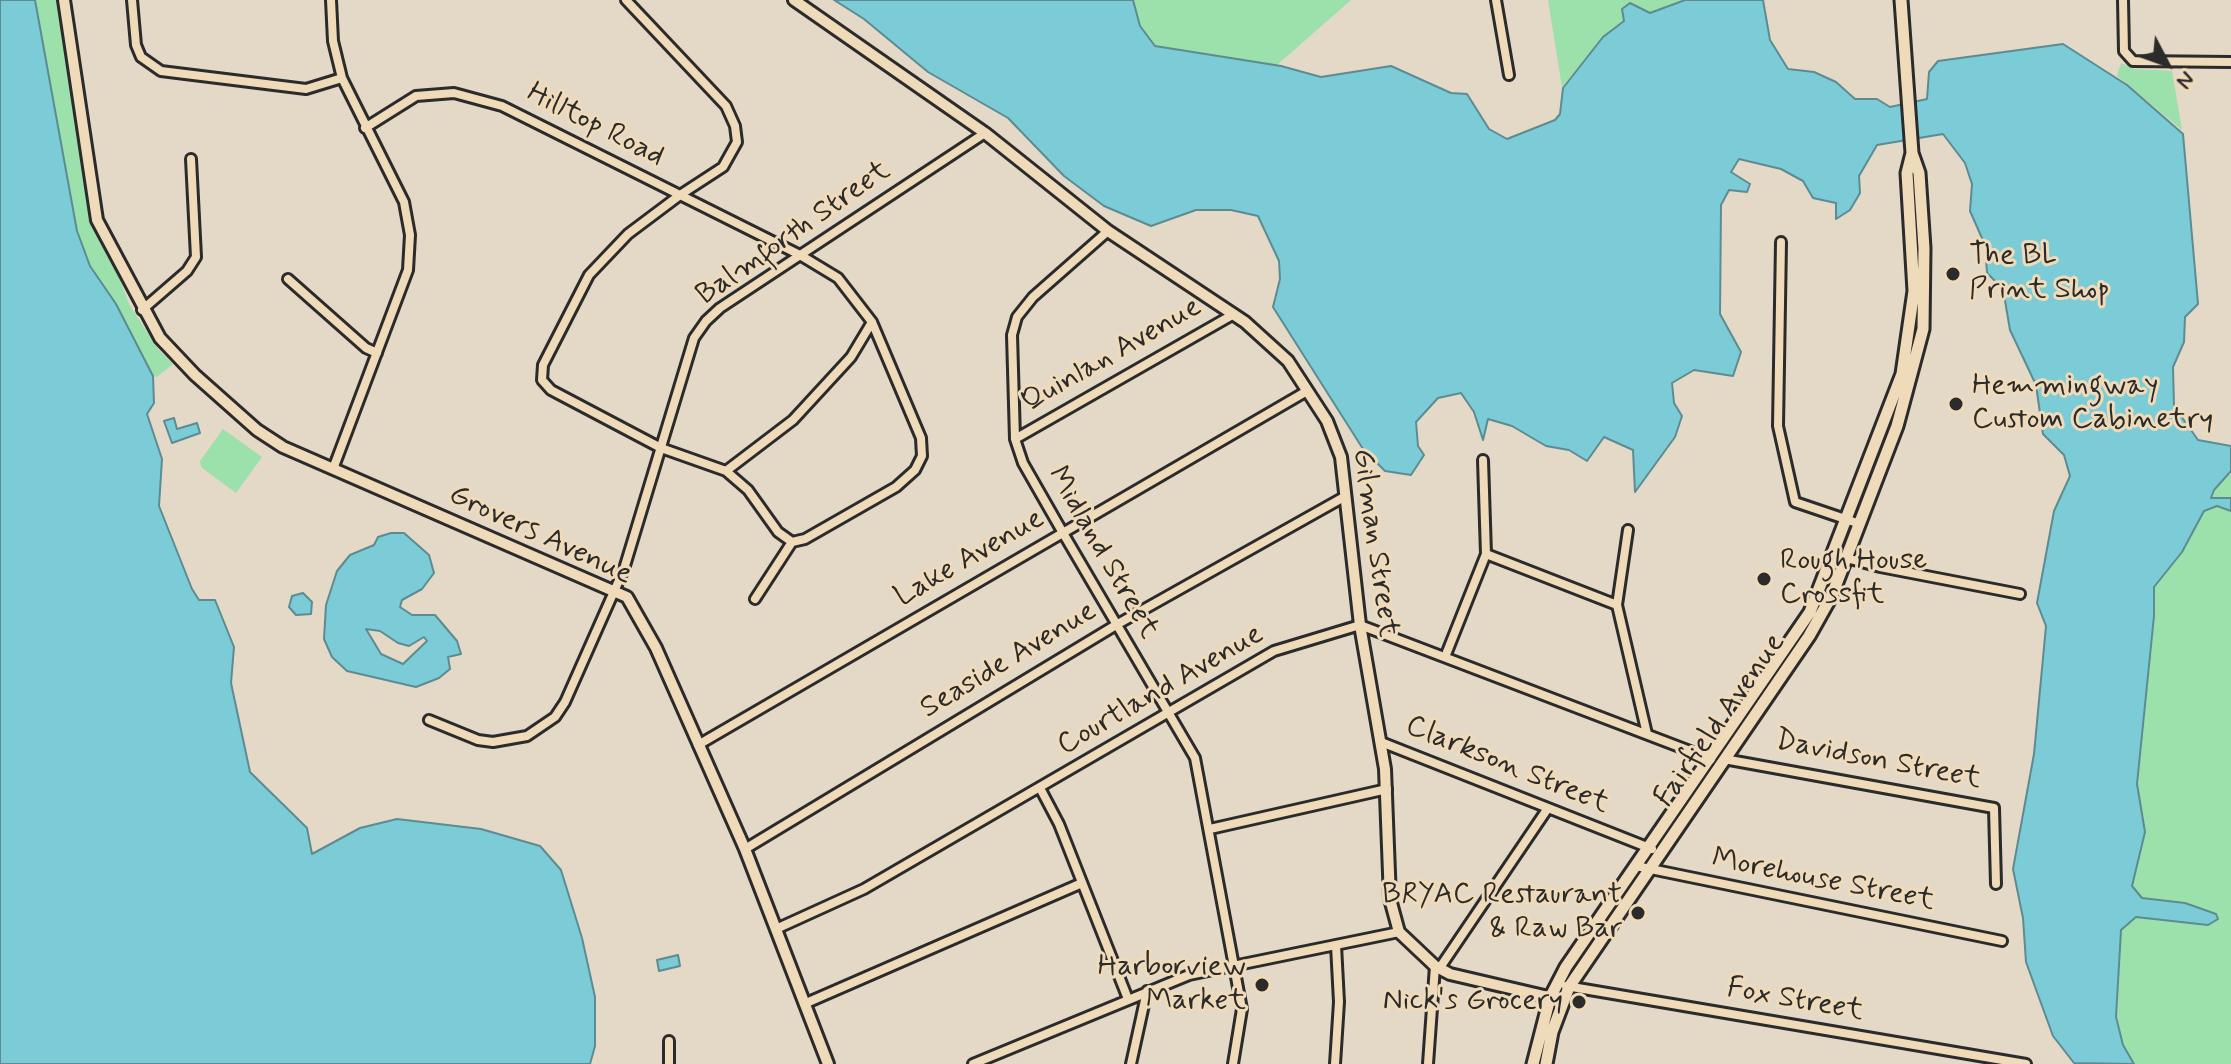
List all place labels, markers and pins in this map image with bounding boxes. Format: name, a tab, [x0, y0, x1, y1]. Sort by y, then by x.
place label: The BL Print Shop	[1969, 239, 2110, 310]
marker: The BL Print Shop	[1944, 265, 1962, 283]
place label: Hemmingway Custom Cabinetry	[1972, 369, 2213, 440]
marker: Hemmingway Custom Cabinetry	[1947, 395, 1965, 413]
place label: Rough House Crossfit	[1780, 544, 1927, 614]
marker: Rough House Crossfit	[1755, 570, 1773, 588]
place label: BRYAC Restaurant & Raw Bar	[1382, 878, 1622, 948]
marker: BRYAC Restaurant & Raw Bar	[1629, 904, 1647, 922]
place label: Harborview Market	[1098, 950, 1246, 1020]
marker: Harborview Market	[1253, 976, 1271, 994]
place label: Nick's Grocery	[1383, 984, 1563, 1020]
marker: Nick's Grocery	[1570, 993, 1588, 1011]

